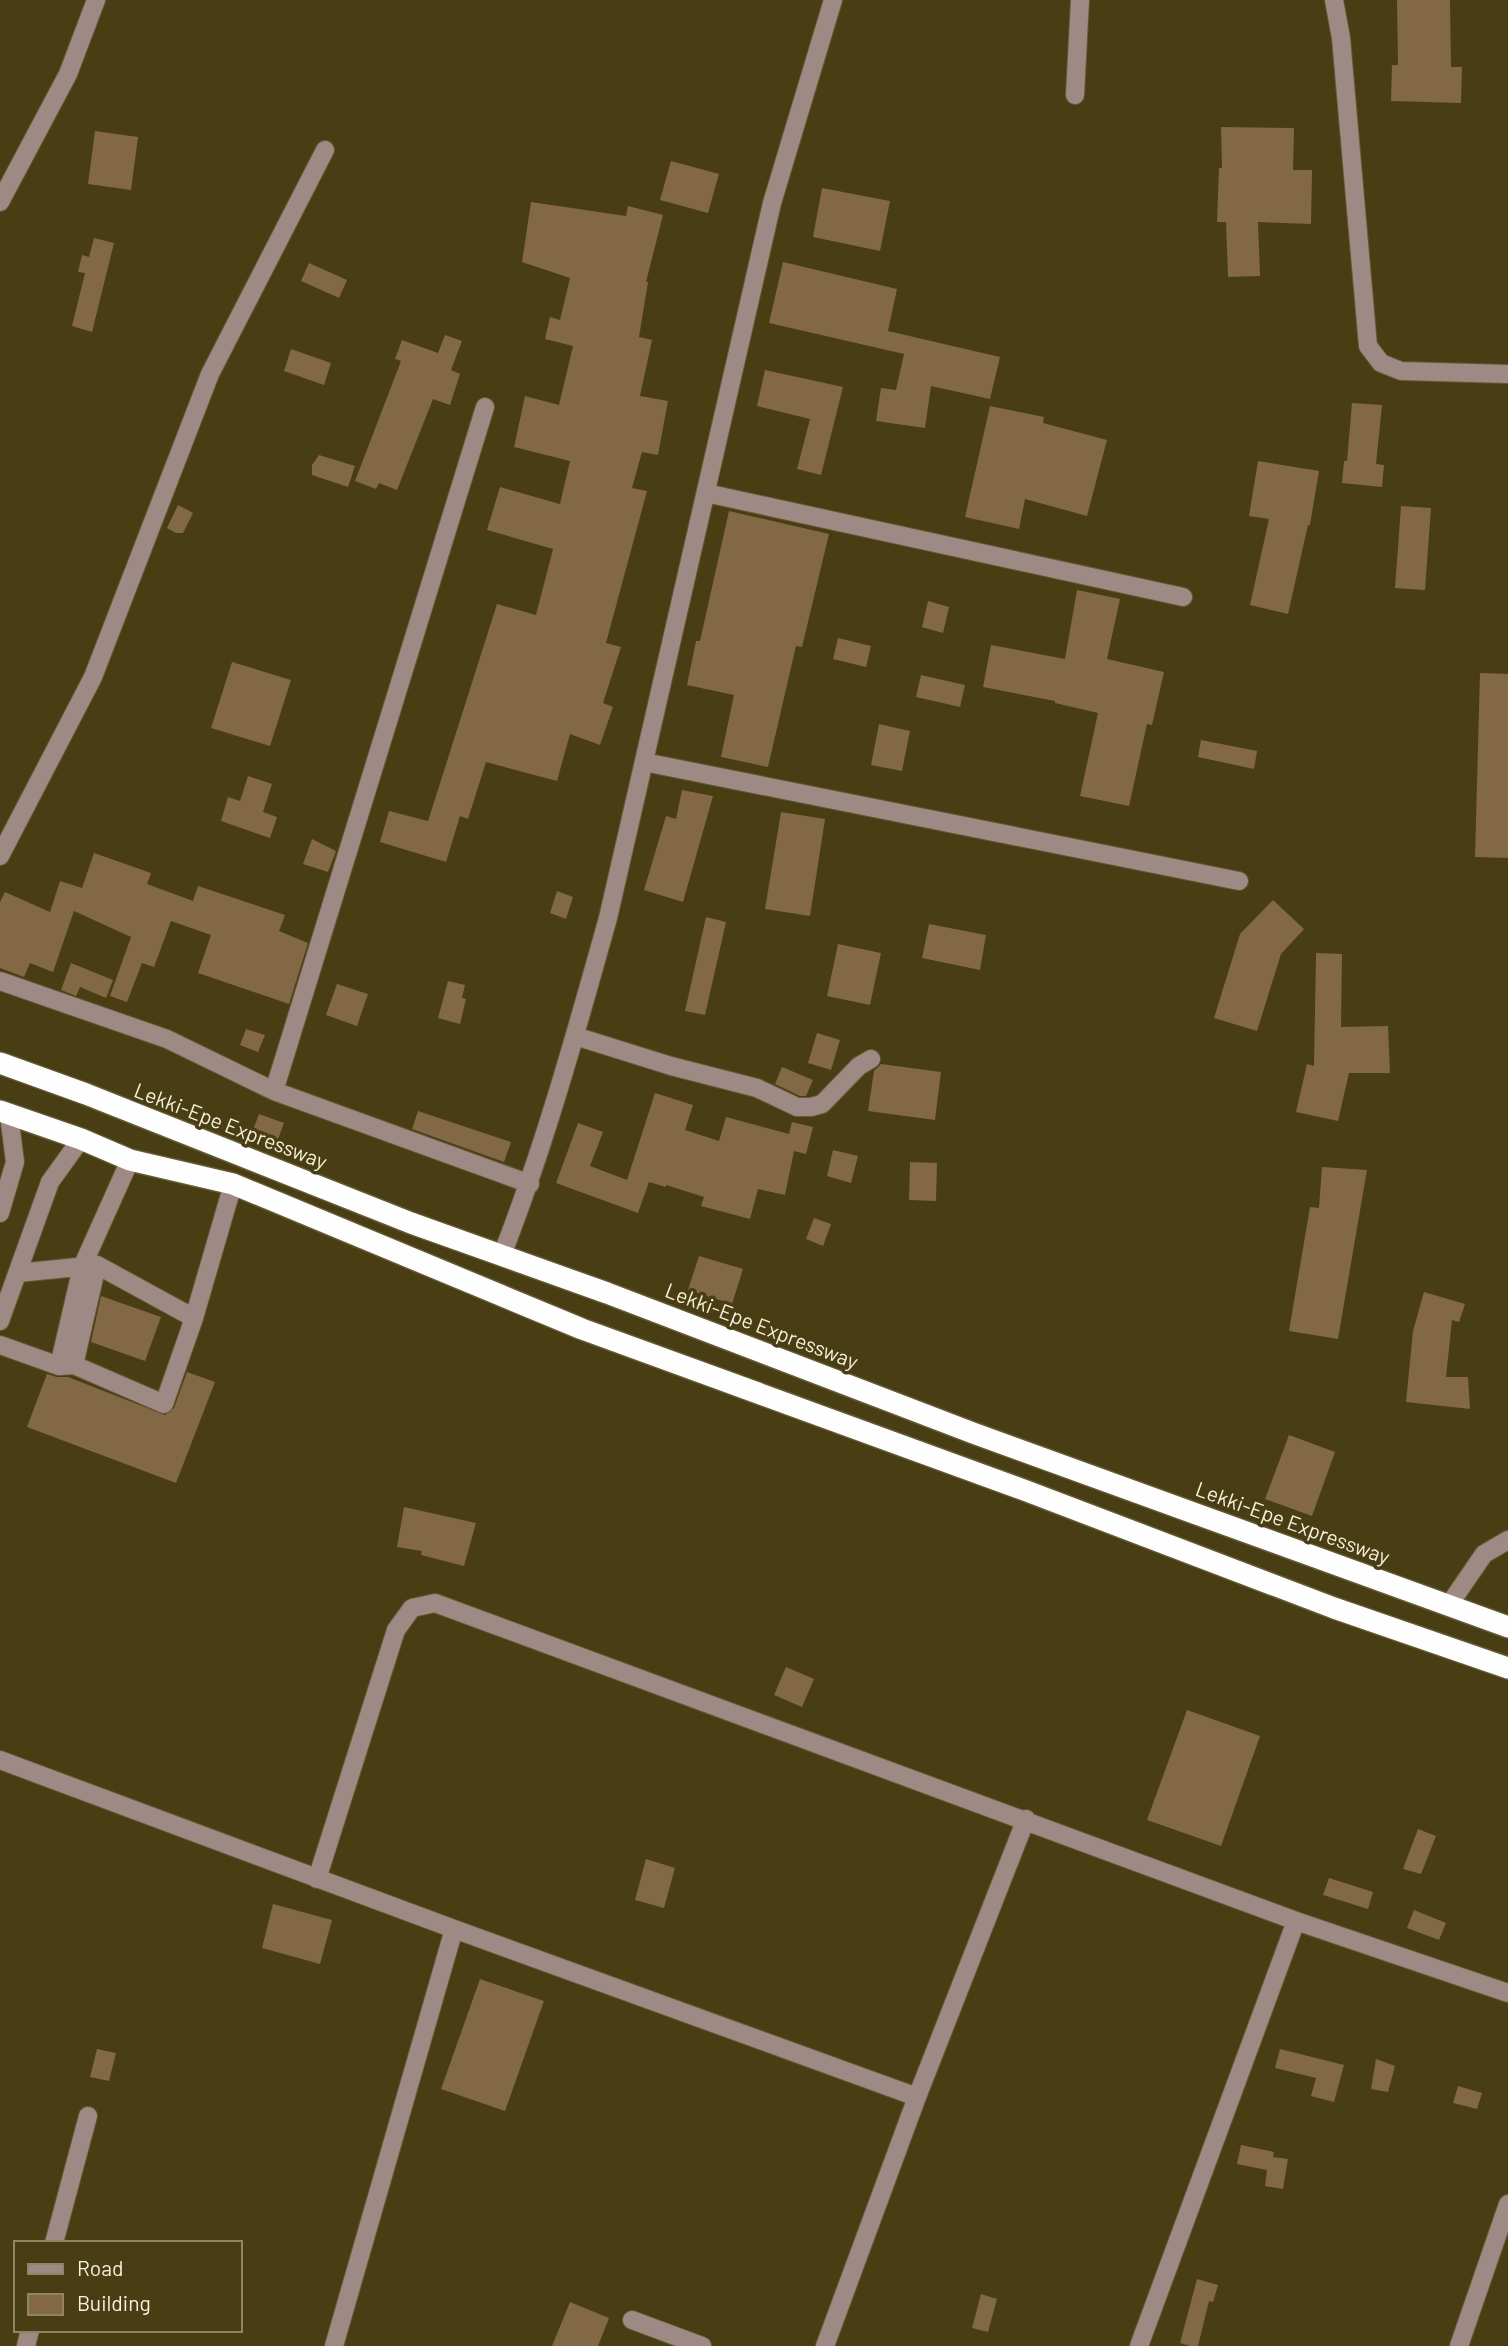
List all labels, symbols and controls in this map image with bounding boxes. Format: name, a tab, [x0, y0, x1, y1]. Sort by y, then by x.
street label: Lekki-Epe Expressway	[131, 1077, 331, 1173]
street label: Lekki-Epe Expressway	[662, 1277, 862, 1373]
street label: Lekki-Epe Expressway	[1193, 1475, 1394, 1569]
legend	[14, 2241, 242, 2332]
text: Road	[77, 2255, 123, 2280]
text: Building	[77, 2290, 151, 2315]

